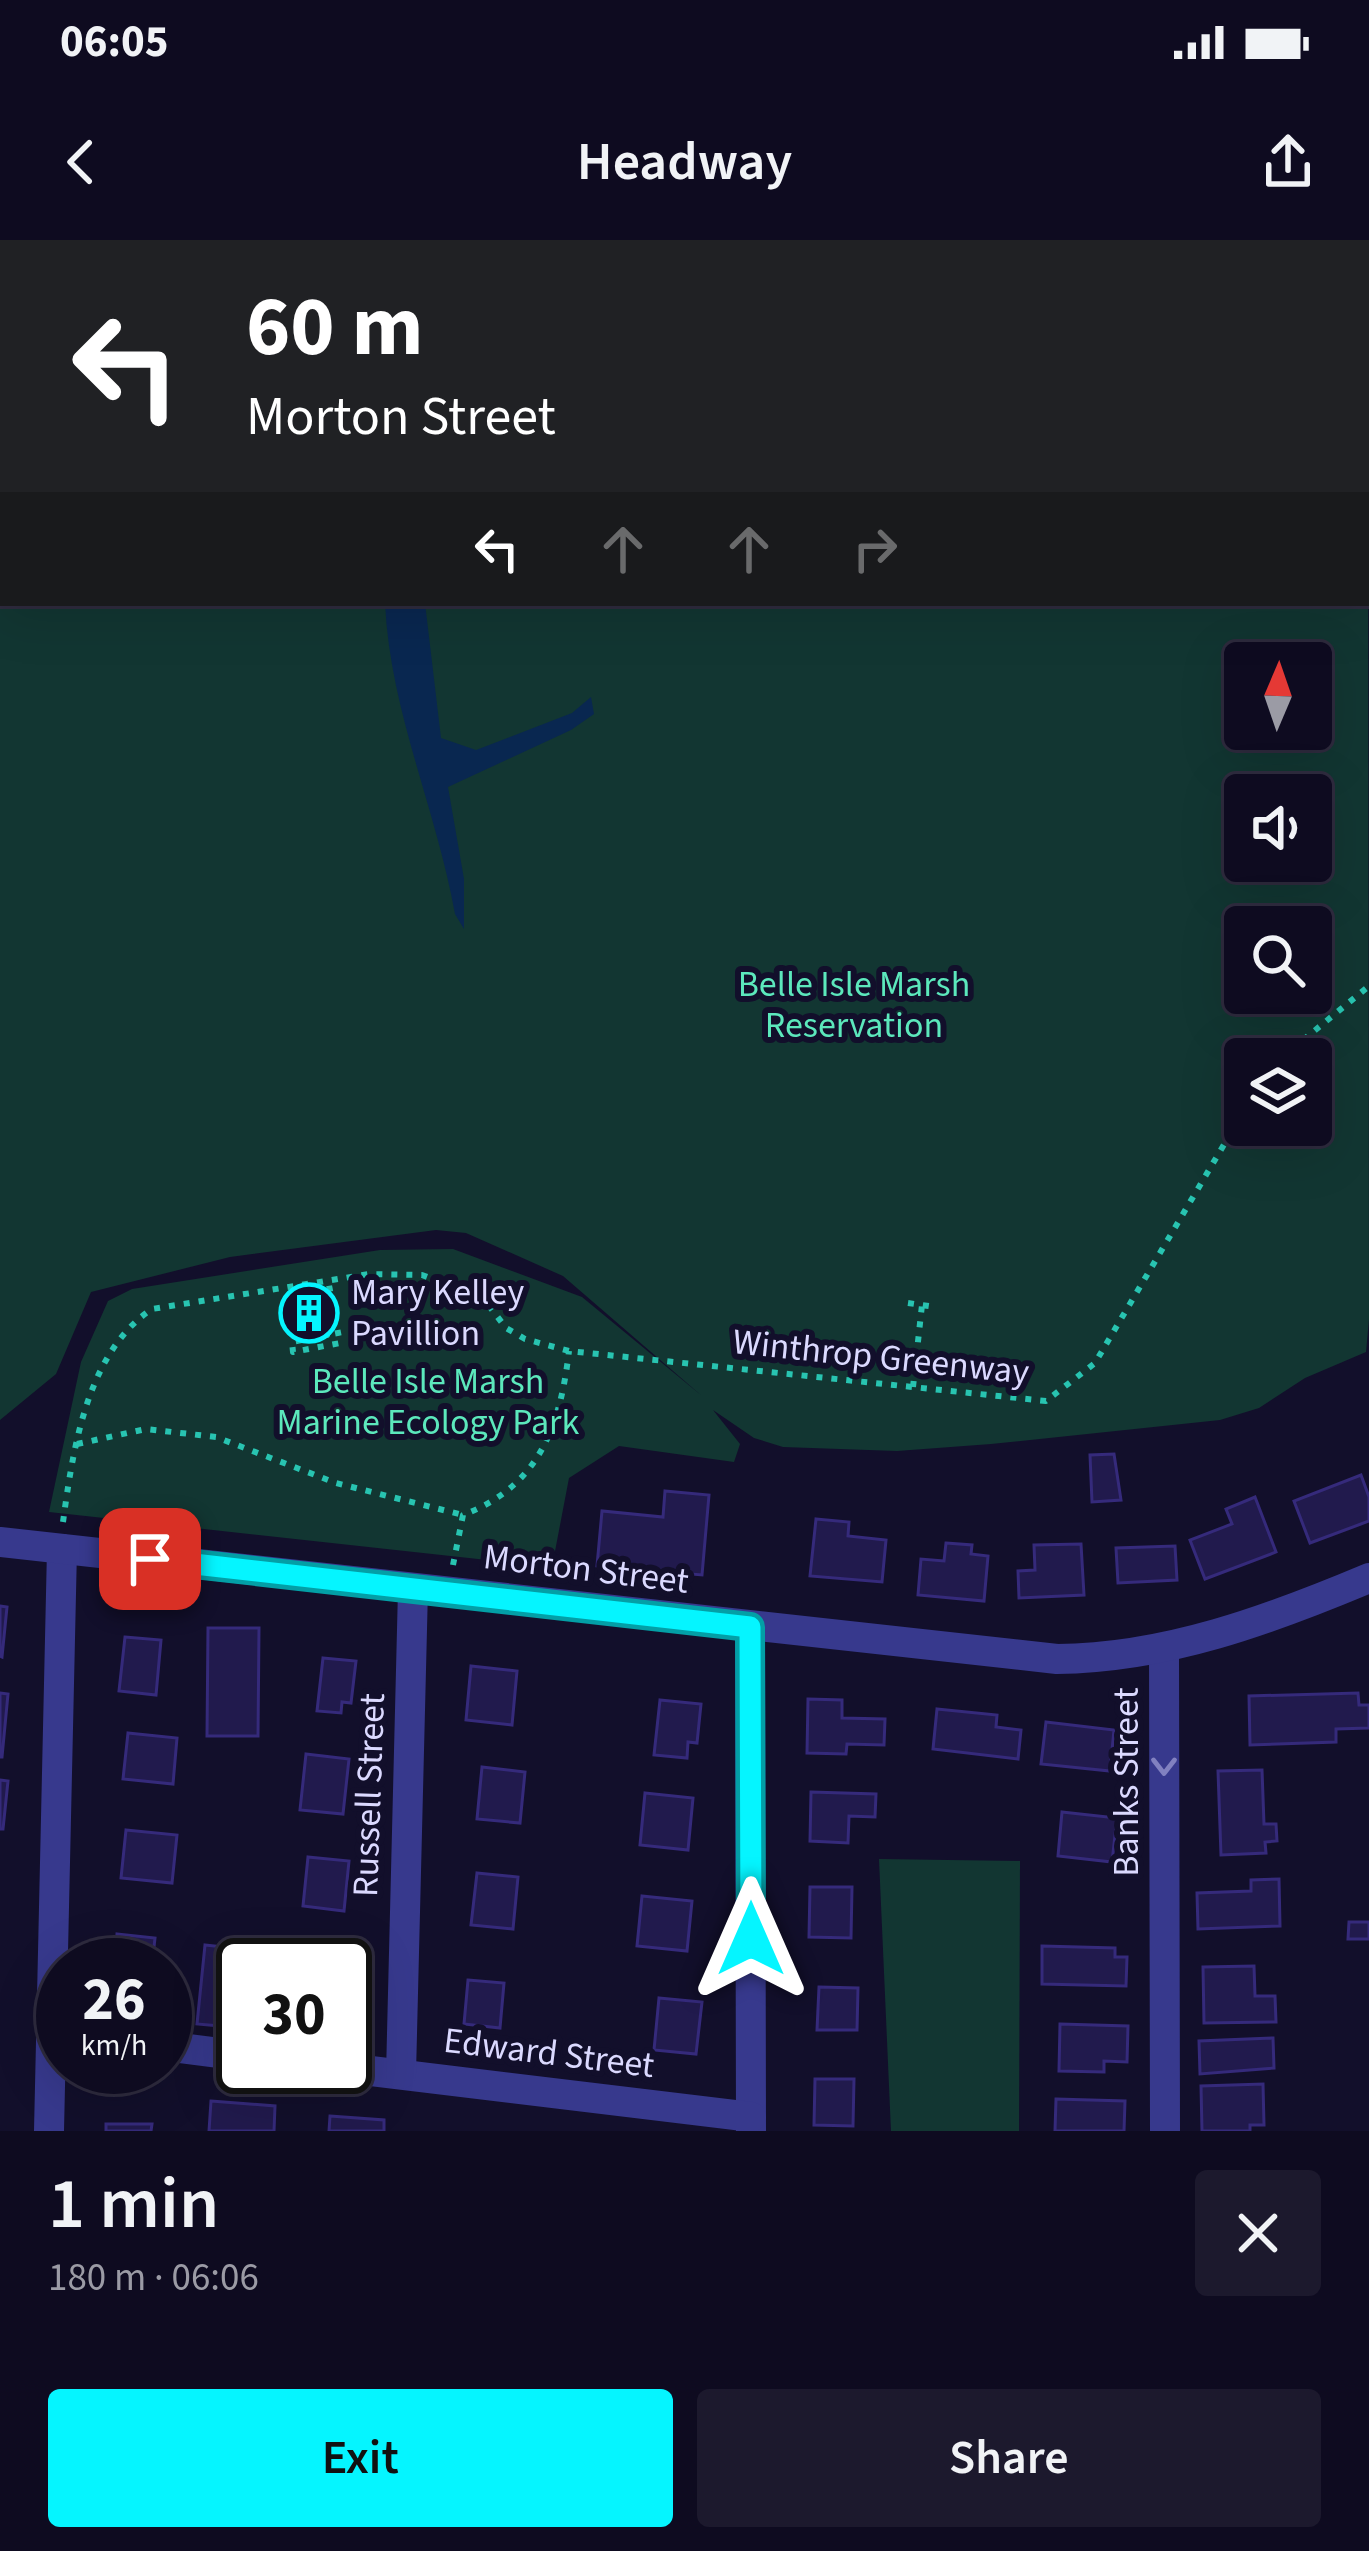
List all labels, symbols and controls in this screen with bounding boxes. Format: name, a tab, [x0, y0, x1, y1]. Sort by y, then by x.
text: 06:05	[60, 10, 169, 74]
text: Headway	[577, 124, 792, 201]
icon: back	[48, 129, 114, 195]
icon: share	[1255, 129, 1321, 195]
text: 60 m	[246, 268, 424, 388]
icon: left	[48, 288, 204, 444]
text: Morton Street	[246, 379, 556, 456]
icon: left	[464, 516, 530, 582]
icon: ahead	[590, 516, 656, 582]
icon: ahead	[716, 516, 782, 582]
icon: right	[842, 516, 908, 582]
north arrow	[1224, 642, 1332, 750]
map controls	[1224, 642, 1332, 1146]
button: sound	[1224, 774, 1332, 882]
button: search	[1224, 906, 1332, 1014]
park label: Belle Isle Marsh Reservation	[738, 959, 970, 1051]
button: layers	[1224, 1038, 1332, 1146]
place label: Mary Kelley Pavillion	[351, 1267, 525, 1359]
building icon: Mary Kelley Pavillion	[278, 1282, 340, 1344]
street label: Winthrop Greenway	[730, 1316, 1032, 1398]
park label: Belle Isle Marsh Marine Ecology Park	[277, 1356, 580, 1448]
pin	[99, 1508, 201, 1610]
icon: arrive	[117, 1526, 183, 1592]
street label: Morton Street	[480, 1531, 692, 1607]
street label: Banks Street	[1101, 1687, 1152, 1877]
street label: Russell Street	[340, 1692, 398, 1898]
one-way arrow	[1151, 1757, 1177, 1776]
position arrow	[688, 1876, 814, 2002]
speed limit sign: 30	[216, 1938, 372, 2094]
text: 26	[82, 1958, 146, 2043]
street label: Edward Street	[441, 2015, 657, 2091]
text: km/h	[81, 2024, 147, 2067]
text: 1 min	[48, 2153, 219, 2256]
button: close	[1195, 2170, 1321, 2296]
text: 180 m · 06:06	[48, 2250, 259, 2306]
button: Exit	[48, 2389, 673, 2527]
button: Share	[697, 2389, 1321, 2527]

